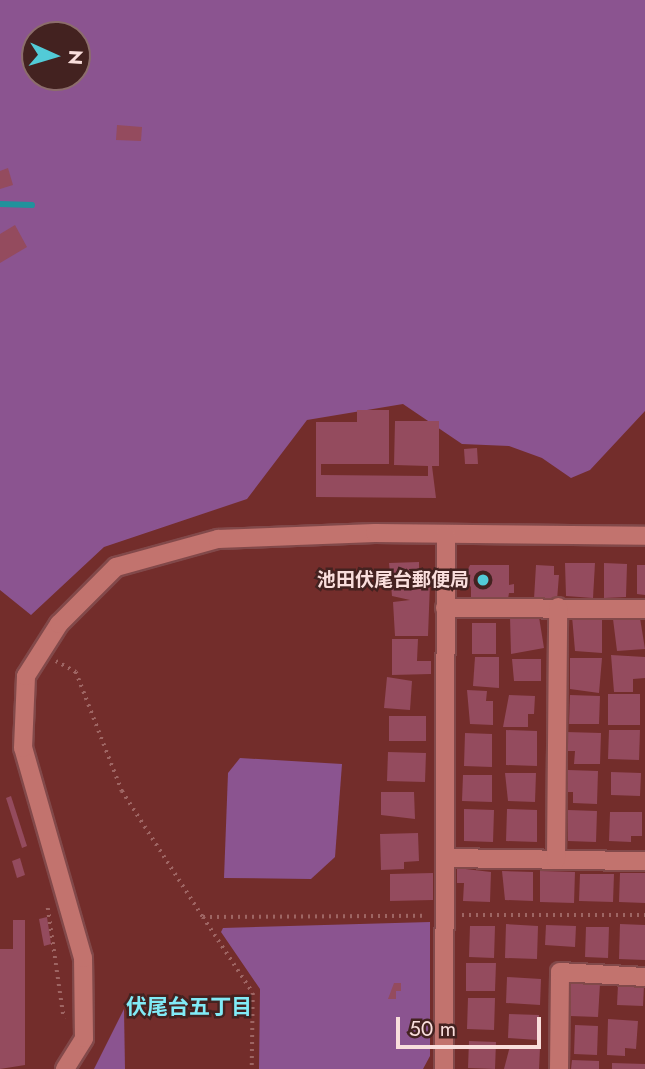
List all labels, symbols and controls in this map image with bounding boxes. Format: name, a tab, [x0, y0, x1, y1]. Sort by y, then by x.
north arrow	[21, 21, 91, 91]
text: N	[61, 49, 89, 66]
place label: 池田伏尾台郵便局	[317, 569, 469, 591]
marker: 池田伏尾台郵便局	[475, 572, 491, 588]
district label: 伏尾台五丁目	[126, 994, 252, 1020]
scale bar	[400, 1002, 545, 1046]
text: 50 m	[409, 1014, 456, 1044]

